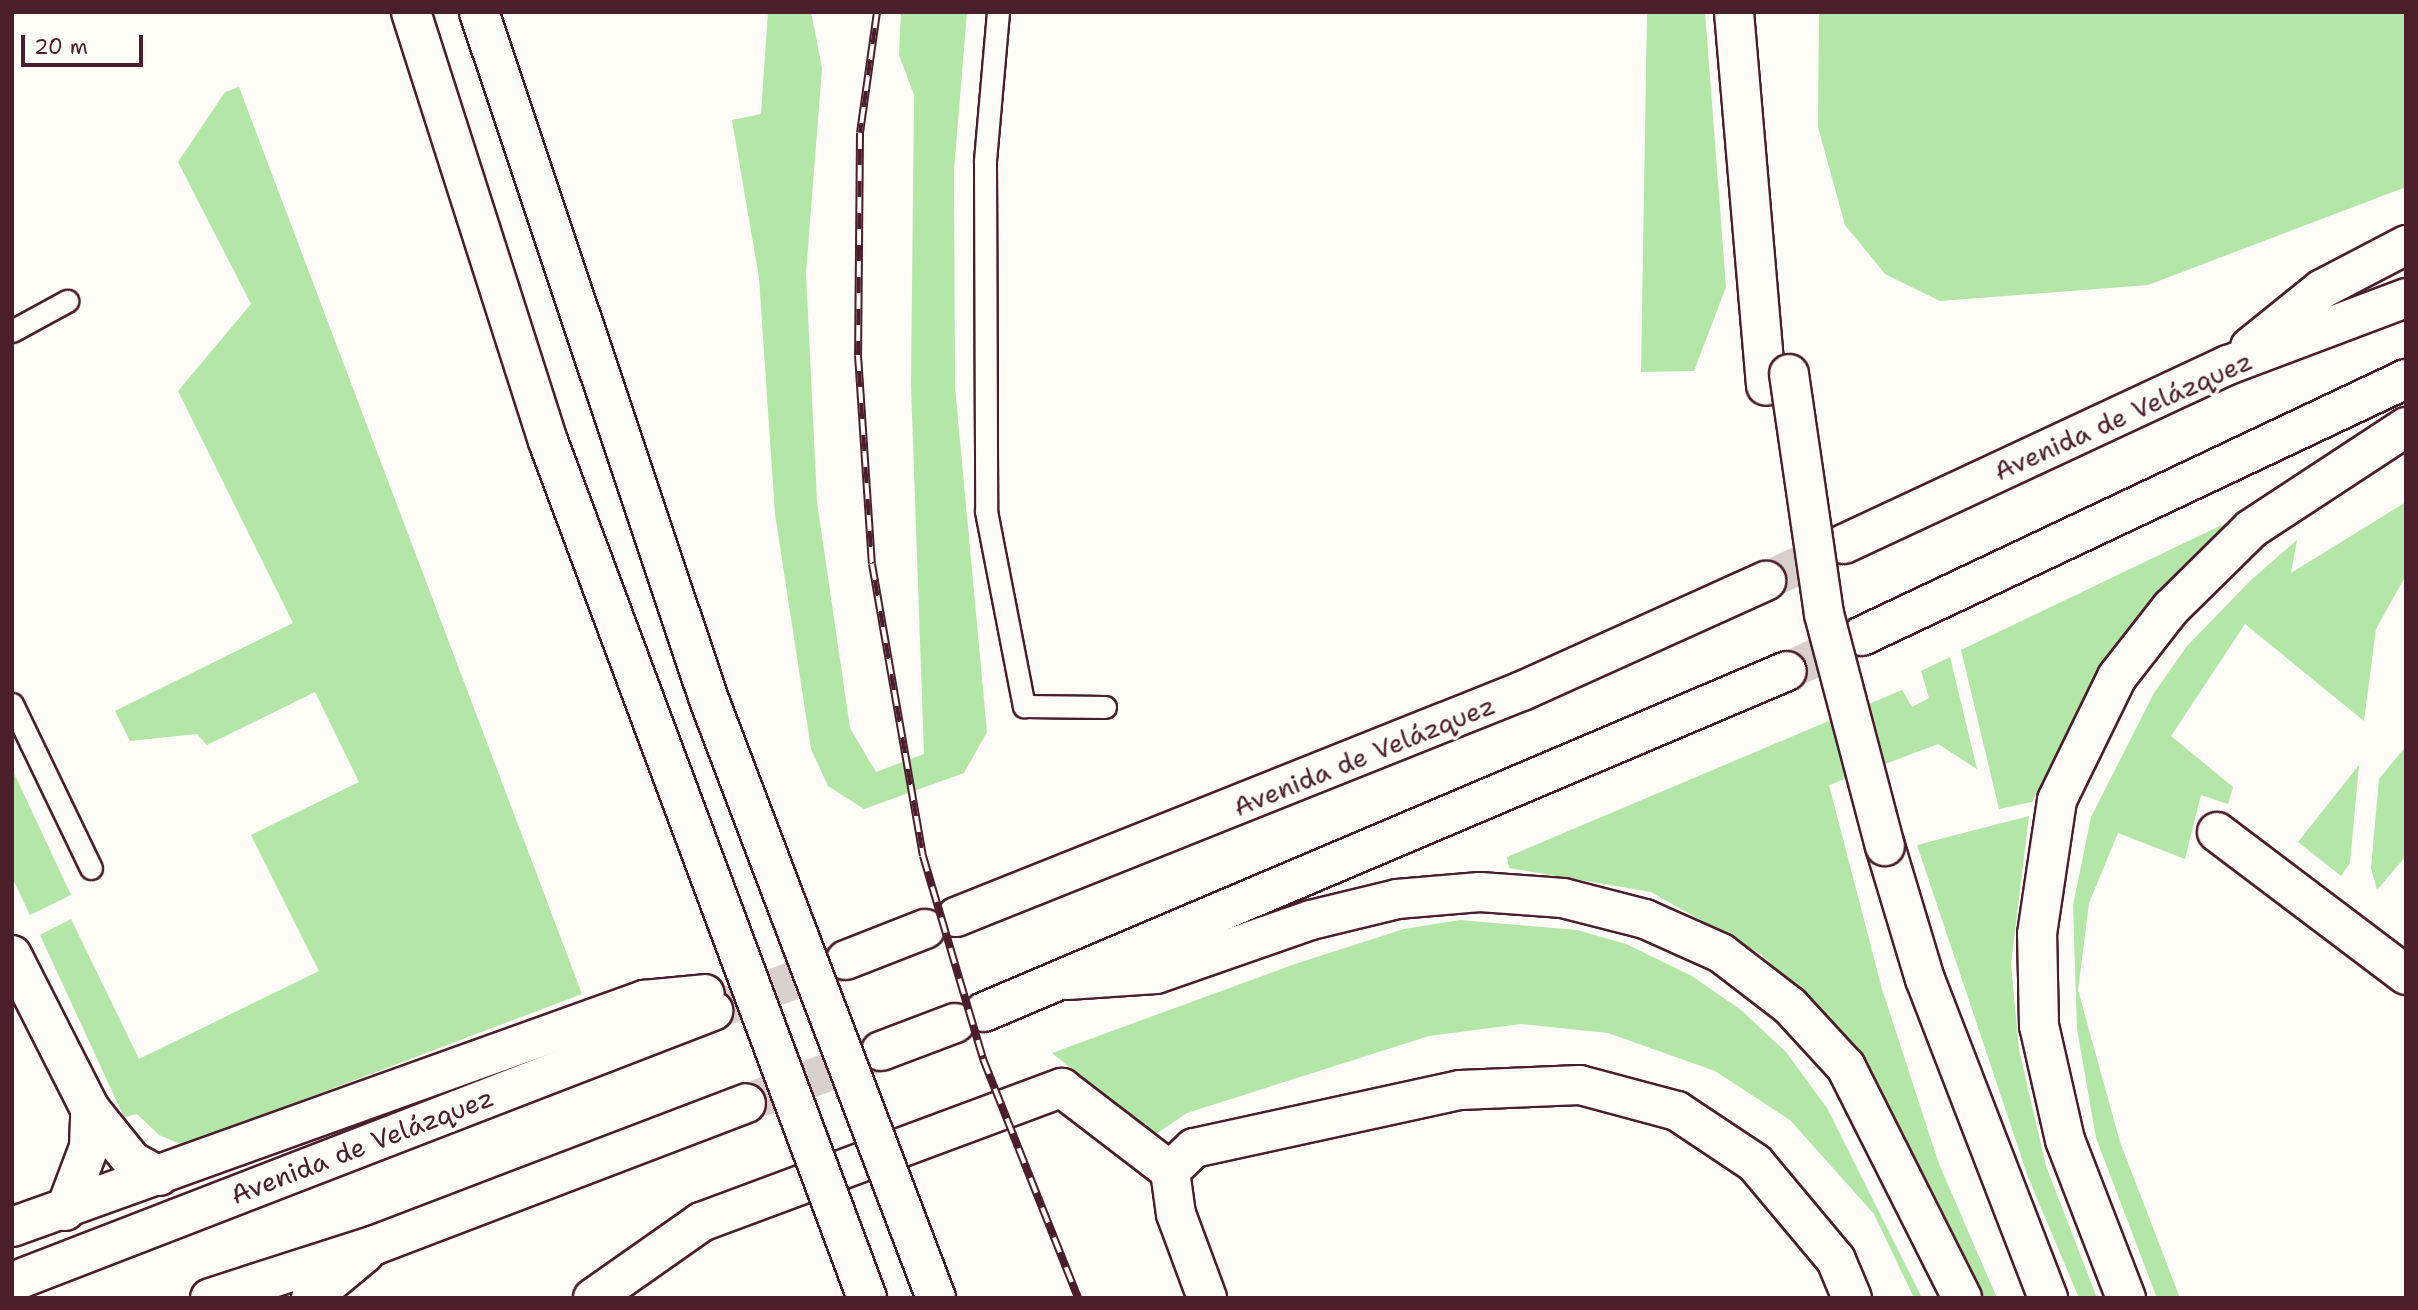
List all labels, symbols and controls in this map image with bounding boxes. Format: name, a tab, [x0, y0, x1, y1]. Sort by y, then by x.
scale bar	[24, 21, 147, 65]
text: 20 m	[34, 33, 88, 61]
street label: Avenida de Velázquez	[1989, 345, 2257, 487]
street label: Avenida de Velázquez	[1229, 689, 1499, 823]
street label: Avenida de Velázquez	[226, 1081, 498, 1211]

